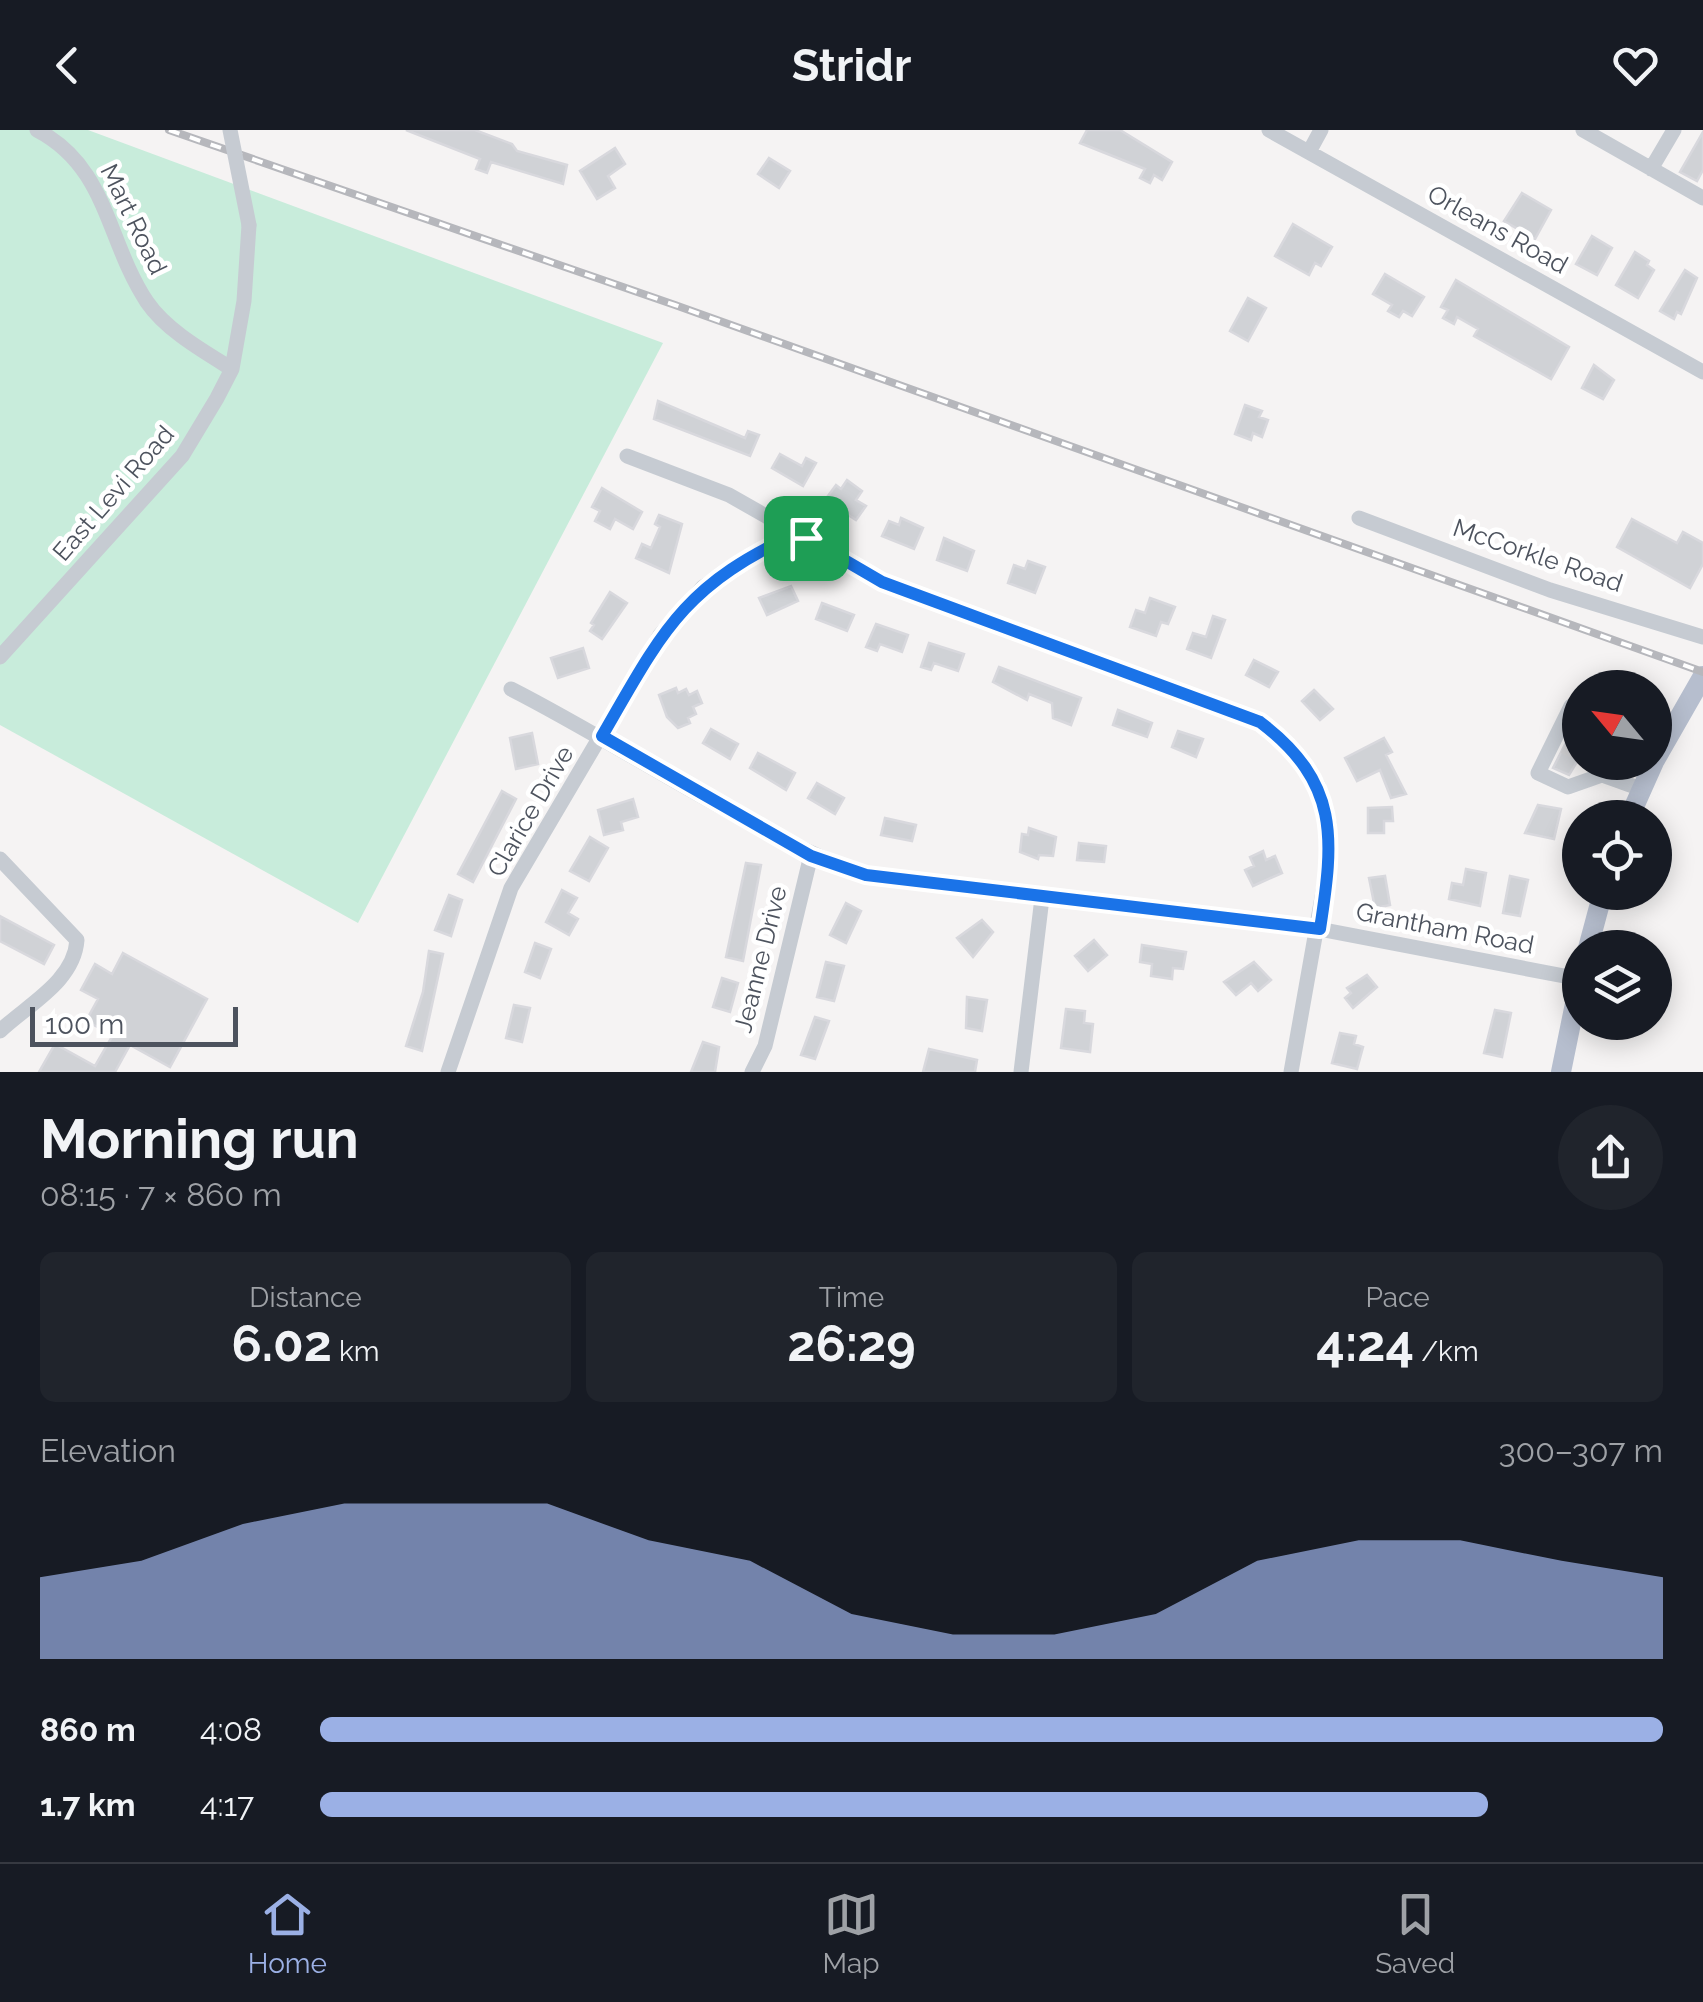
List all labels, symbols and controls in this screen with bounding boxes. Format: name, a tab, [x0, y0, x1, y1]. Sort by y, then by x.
icon: back	[40, 38, 95, 93]
icon: heart	[1608, 38, 1663, 93]
text: Stridr	[792, 39, 911, 92]
street label: Mart Road	[94, 159, 174, 279]
street label: Orleans Road	[1423, 178, 1573, 280]
street label: East Levi Road	[46, 419, 180, 567]
pin	[764, 496, 849, 581]
icon: arrive	[779, 511, 834, 566]
street label: McCorkle Road	[1449, 512, 1627, 598]
north arrow	[1562, 670, 1672, 780]
map controls	[1562, 670, 1672, 1040]
street label: Clarice Drive	[480, 740, 580, 882]
button: locate	[1562, 800, 1672, 910]
street label: Jeanne Drive	[727, 883, 793, 1035]
street label: Grantham Road	[1353, 896, 1537, 960]
button: layers	[1562, 930, 1672, 1040]
scale bar	[30, 1002, 238, 1046]
text: 100 m	[45, 1008, 124, 1041]
button: share	[1558, 1105, 1663, 1210]
text: Morning run	[40, 1106, 359, 1171]
text: 08:15 · 7 × 860 m	[40, 1176, 282, 1213]
text: Distance	[249, 1281, 362, 1314]
text: Time	[819, 1281, 884, 1314]
text: Pace	[1365, 1281, 1430, 1314]
text: 6.02	[231, 1314, 332, 1373]
text: 26:29	[787, 1314, 916, 1373]
text: 4:24	[1316, 1314, 1414, 1373]
text: km	[332, 1335, 380, 1368]
text: /km	[1414, 1335, 1479, 1368]
text: Elevation	[40, 1432, 176, 1469]
text: 300–307 m	[1499, 1432, 1663, 1469]
text: 860 m	[40, 1711, 136, 1748]
text: 4:08	[200, 1711, 262, 1748]
text: 1.7 km	[40, 1786, 136, 1823]
text: 4:17	[200, 1786, 254, 1823]
tab: Home	[248, 1887, 327, 1980]
tab: Map	[823, 1887, 880, 1980]
tab: Saved	[1375, 1887, 1455, 1980]

